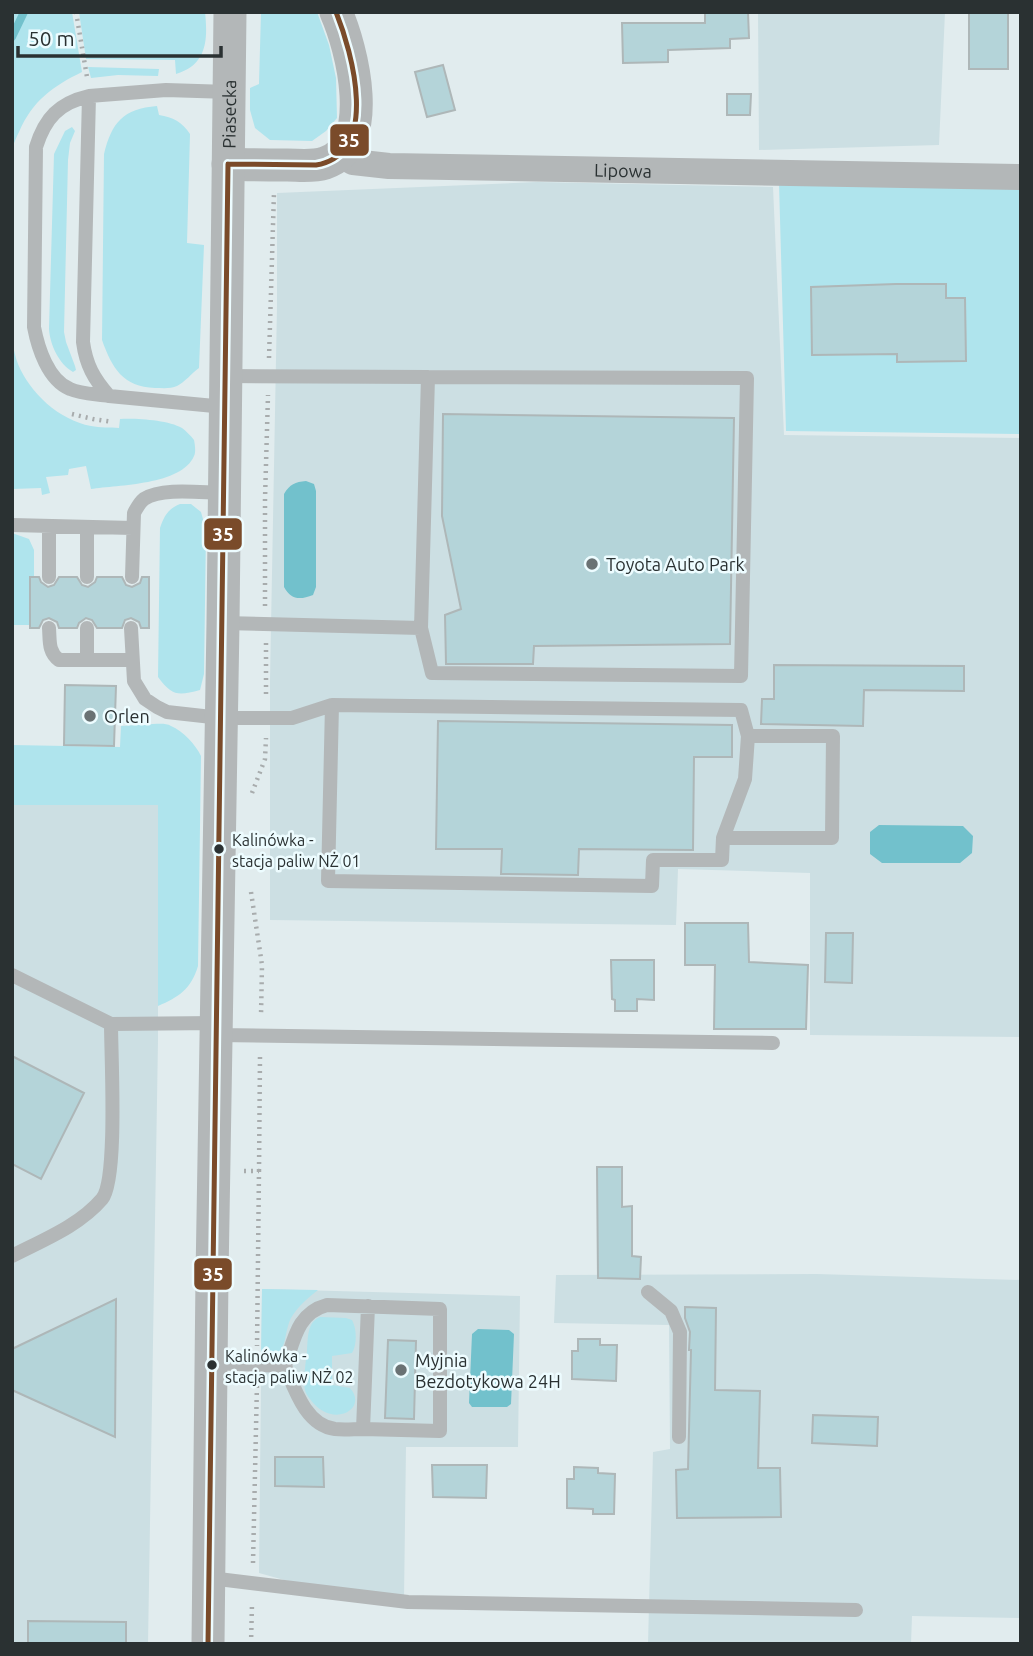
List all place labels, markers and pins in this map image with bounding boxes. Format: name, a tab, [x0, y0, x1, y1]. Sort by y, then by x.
place label: Toyota Auto Park	[606, 554, 745, 574]
marker: Toyota Auto Park	[584, 556, 600, 572]
place label: Orlen	[104, 706, 150, 726]
marker: Orlen	[82, 708, 98, 724]
place label: Kalinówka - stacja paliw NŻ 01	[232, 831, 361, 870]
marker: Kalinówka - stacja paliw NŻ 01	[212, 842, 226, 856]
place label: Kalinówka - stacja paliw NŻ 02	[225, 1347, 354, 1386]
place label: Myjnia Bezdotykowa 24H	[415, 1350, 561, 1391]
marker: Kalinówka - stacja paliw NŻ 02	[205, 1358, 219, 1372]
marker: Myjnia Bezdotykowa 24H	[393, 1362, 409, 1378]

